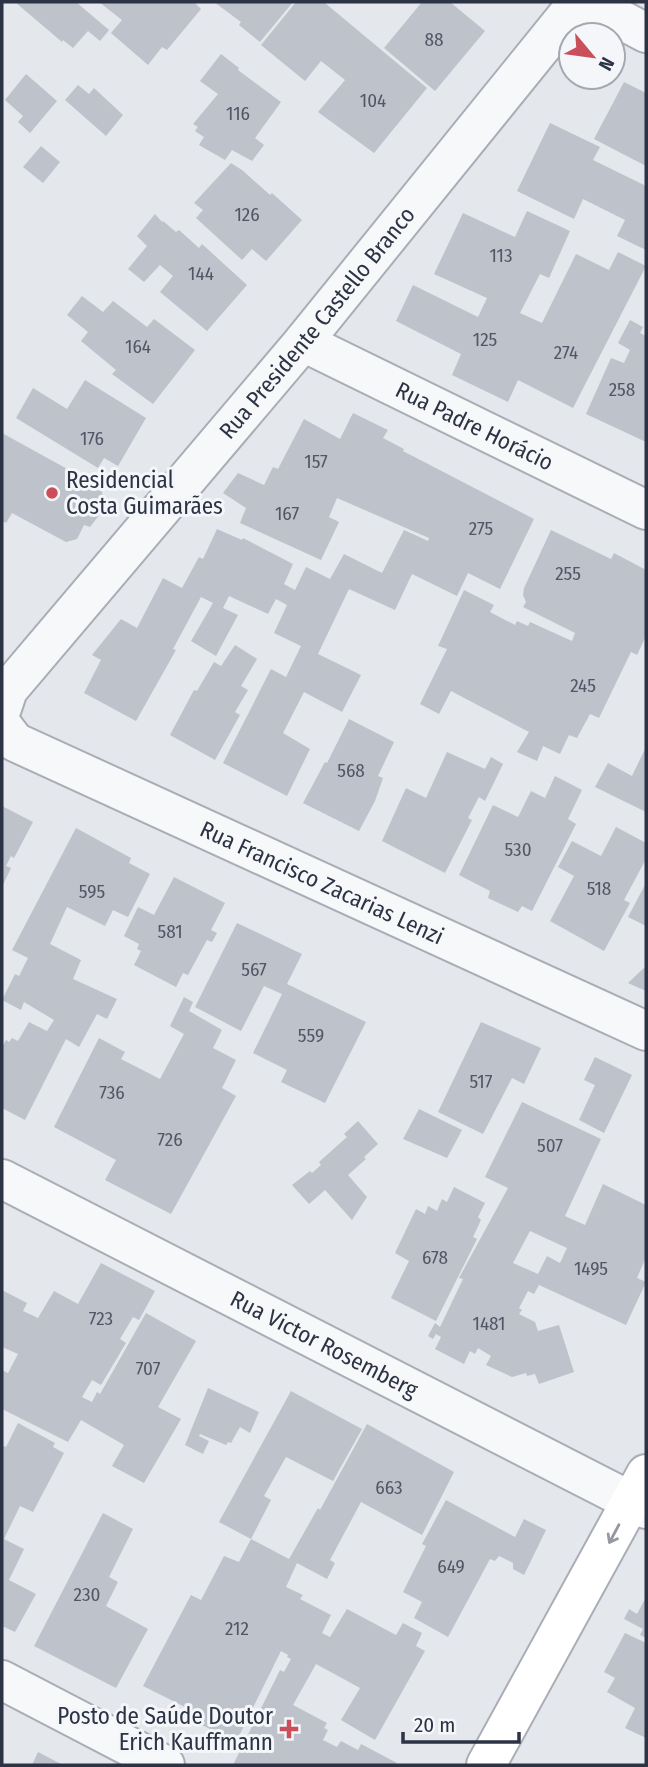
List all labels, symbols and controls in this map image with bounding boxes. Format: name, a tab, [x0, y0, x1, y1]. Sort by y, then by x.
north arrow	[557, 21, 627, 91]
house number: 88	[424, 28, 444, 51]
text: N	[594, 53, 619, 75]
house number: 104	[360, 89, 386, 112]
house number: 116	[226, 102, 250, 125]
street label: Rua Presidente Castello Branco	[213, 201, 421, 444]
house number: 126	[234, 203, 260, 226]
house number: 113	[489, 244, 513, 267]
house number: 144	[188, 262, 214, 285]
house number: 125	[473, 328, 497, 351]
house number: 164	[125, 335, 151, 358]
house number: 274	[554, 341, 578, 364]
street label: Rua Padre Horácio	[391, 376, 558, 476]
house number: 258	[609, 378, 635, 401]
house number: 176	[80, 427, 104, 450]
house number: 157	[304, 450, 328, 473]
place label: Residencial Costa Guimarães	[66, 466, 223, 520]
marker: Residencial Costa Guimarães	[44, 485, 60, 501]
house number: 167	[275, 502, 299, 525]
house number: 275	[469, 517, 493, 540]
house number: 255	[555, 562, 581, 585]
house number: 245	[570, 674, 596, 697]
house number: 568	[337, 759, 365, 782]
street label: Rua Francisco Zacarias Lenzi	[196, 815, 448, 950]
house number: 530	[504, 838, 532, 861]
house number: 518	[587, 877, 611, 900]
house number: 595	[79, 880, 105, 903]
house number: 581	[157, 920, 183, 943]
house number: 567	[241, 958, 267, 981]
house number: 559	[298, 1024, 324, 1047]
house number: 517	[470, 1070, 493, 1093]
house number: 736	[99, 1081, 125, 1104]
house number: 726	[157, 1128, 183, 1151]
house number: 507	[537, 1134, 563, 1157]
house number: 678	[422, 1246, 448, 1269]
house number: 1495	[574, 1257, 608, 1280]
street label: Rua Victor Rosemberg	[226, 1284, 423, 1404]
house number: 723	[89, 1307, 113, 1330]
house number: 1481	[472, 1312, 506, 1335]
house number: 707	[136, 1357, 161, 1380]
house number: 663	[375, 1476, 403, 1499]
one-way arrow	[607, 1523, 621, 1544]
house number: 649	[437, 1555, 465, 1578]
house number: 230	[74, 1583, 100, 1606]
house number: 212	[225, 1617, 249, 1640]
scale bar	[403, 1700, 518, 1744]
place label: Posto de Saúde Doutor Erich Kauffmann	[57, 1702, 273, 1756]
text: 20 m	[414, 1712, 455, 1738]
marker: Posto de Saúde Doutor Erich Kauffmann	[279, 1719, 299, 1739]

